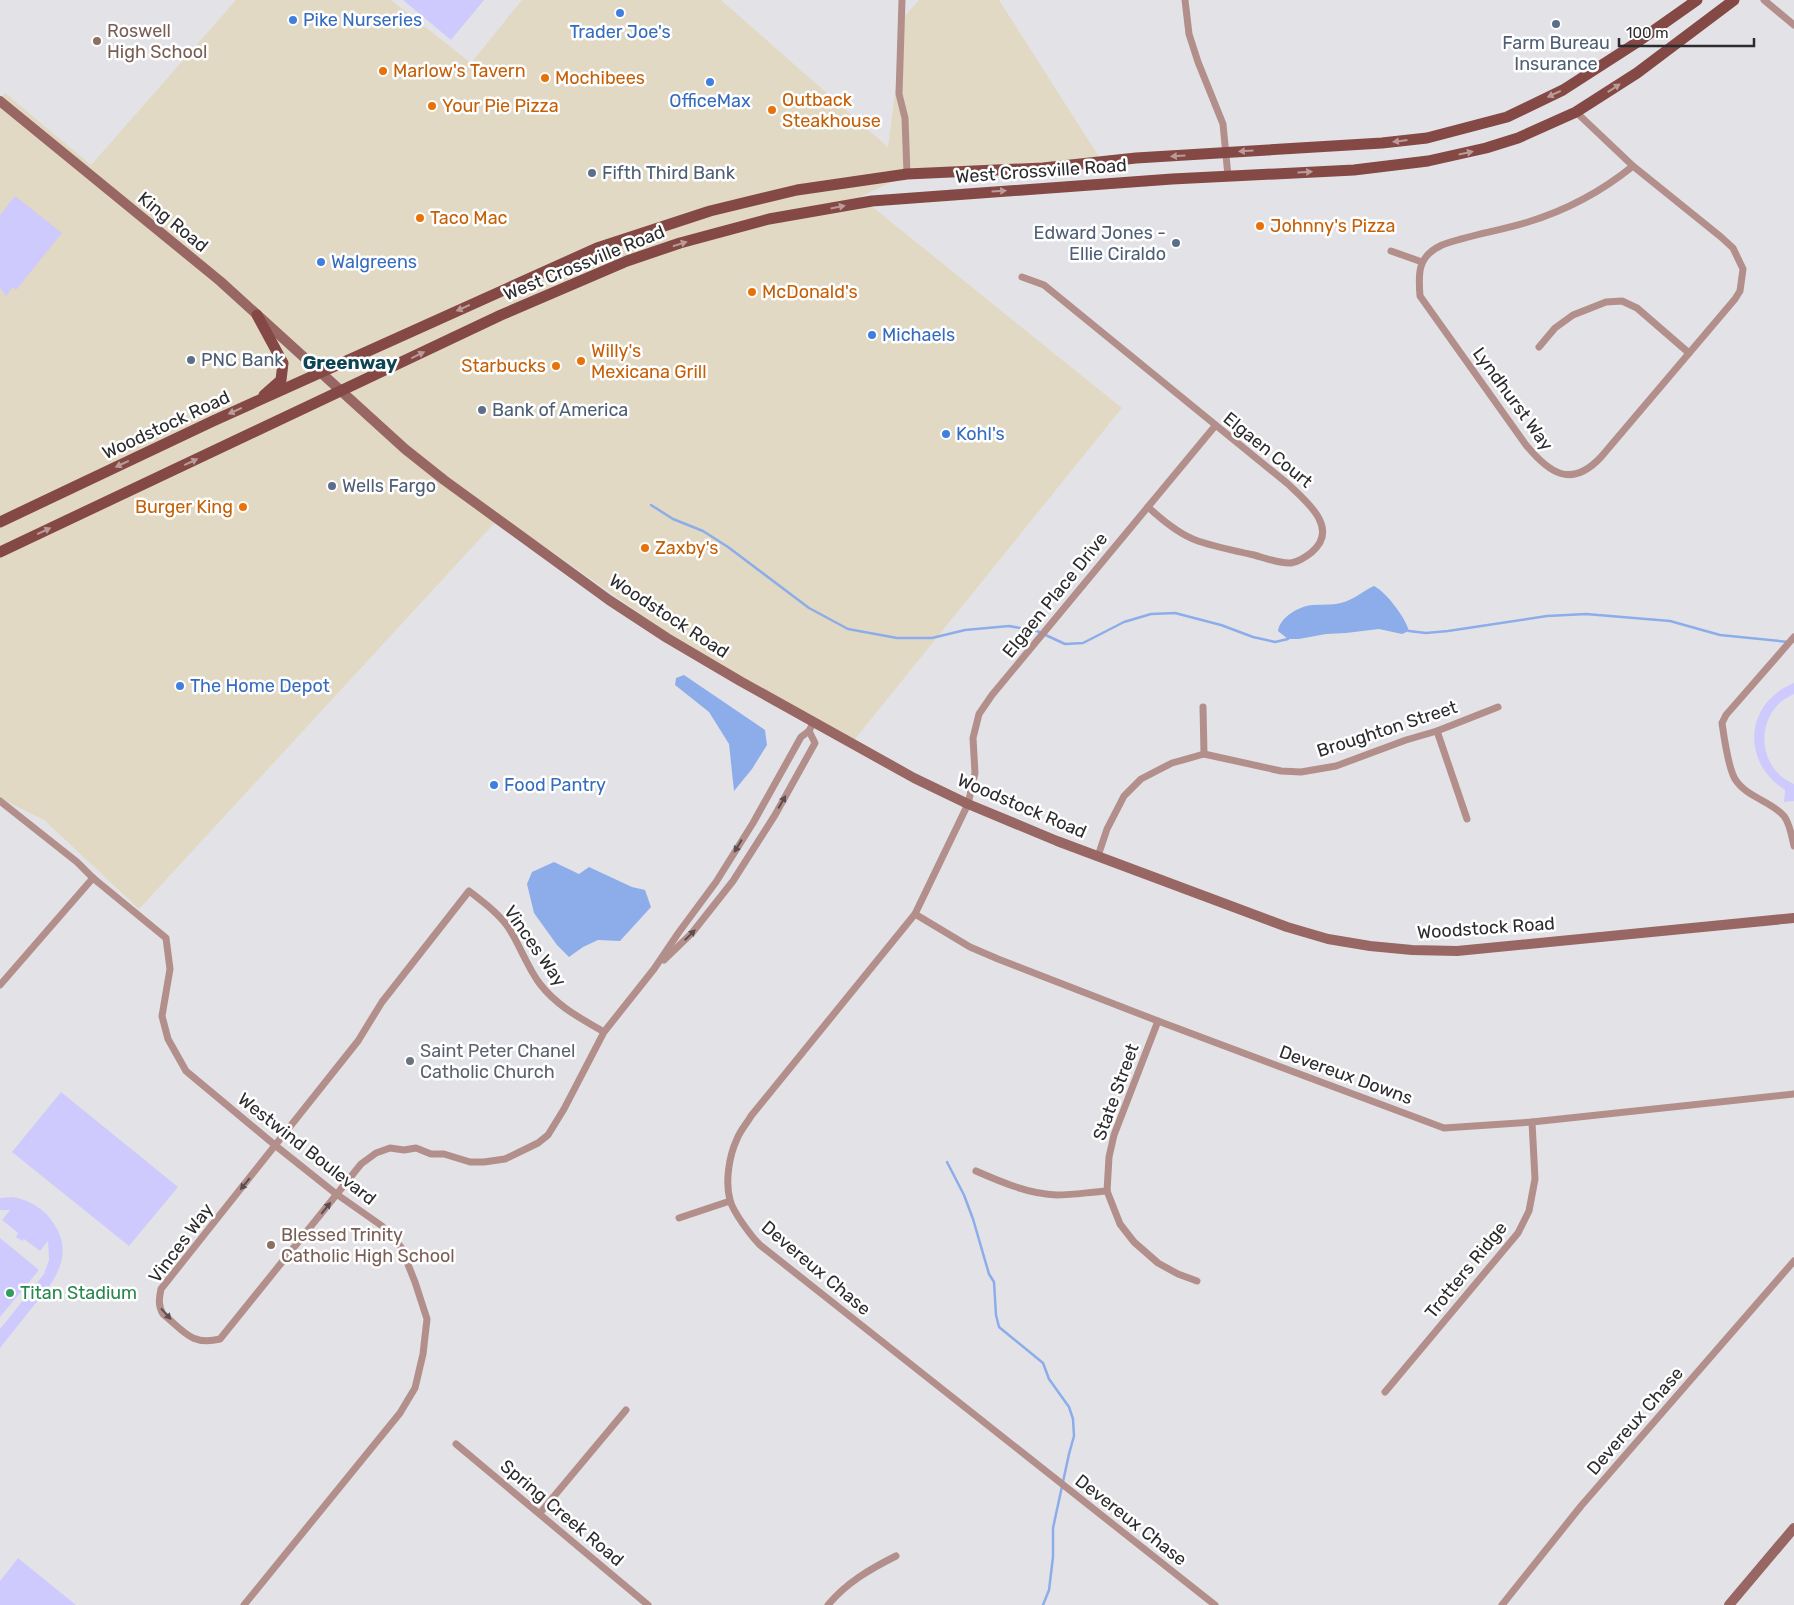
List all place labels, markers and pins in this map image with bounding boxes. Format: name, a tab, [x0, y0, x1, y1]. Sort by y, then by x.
marker: Trader Joe's	[614, 7, 626, 19]
place label: Pike Nurseries	[303, 9, 422, 31]
marker: Pike Nurseries	[287, 14, 299, 26]
marker: Farm Bureau Insurance	[1550, 18, 1562, 30]
place label: Roswell High School	[107, 20, 207, 63]
place label: Trader Joe's	[569, 21, 671, 43]
place label: Farm Bureau Insurance	[1502, 32, 1610, 75]
marker: Roswell High School	[91, 35, 103, 47]
place label: Marlow's Tavern	[393, 60, 526, 82]
marker: Marlow's Tavern	[377, 65, 389, 77]
place label: Mochibees	[555, 67, 645, 89]
marker: Mochibees	[539, 72, 551, 84]
marker: OfficeMax	[704, 76, 716, 88]
place label: Outback Steakhouse	[782, 89, 881, 132]
place label: OfficeMax	[669, 90, 751, 112]
place label: Your Pie Pizza	[442, 95, 559, 117]
marker: Your Pie Pizza	[426, 100, 438, 112]
marker: Outback Steakhouse	[766, 104, 778, 116]
place label: Fifth Third Bank	[602, 162, 736, 184]
marker: Fifth Third Bank	[586, 167, 598, 179]
place label: Taco Mac	[430, 207, 508, 229]
marker: Taco Mac	[414, 212, 426, 224]
place label: Johnny's Pizza	[1270, 215, 1395, 237]
marker: Johnny's Pizza	[1254, 220, 1266, 232]
place label: Edward Jones - Ellie Ciraldo	[1034, 222, 1166, 265]
marker: Edward Jones - Ellie Ciraldo	[1170, 237, 1182, 249]
place label: Walgreens	[331, 251, 417, 273]
marker: Walgreens	[315, 256, 327, 268]
place label: McDonald's	[762, 281, 858, 303]
marker: McDonald's	[746, 286, 758, 298]
place label: Michaels	[882, 324, 955, 346]
marker: Michaels	[866, 329, 878, 341]
place label: Willy's Mexicana Grill	[591, 340, 707, 383]
place label: PNC Bank	[201, 349, 284, 371]
marker: PNC Bank	[185, 354, 197, 366]
place label: Starbucks	[461, 355, 546, 377]
marker: Willy's Mexicana Grill	[575, 355, 587, 367]
marker: Starbucks	[550, 360, 562, 372]
place label: Bank of America	[492, 399, 628, 421]
marker: Bank of America	[476, 404, 488, 416]
place label: Kohl's	[956, 423, 1005, 445]
marker: Kohl's	[940, 428, 952, 440]
place label: Wells Fargo	[342, 475, 436, 497]
marker: Wells Fargo	[326, 480, 338, 492]
place label: Burger King	[135, 496, 233, 518]
marker: Burger King	[237, 501, 249, 513]
place label: Zaxby's	[655, 537, 718, 559]
marker: Zaxby's	[639, 542, 651, 554]
place label: The Home Depot	[190, 675, 330, 697]
marker: The Home Depot	[174, 680, 186, 692]
place label: Food Pantry	[504, 774, 606, 796]
marker: Food Pantry	[488, 779, 500, 791]
place label: Saint Peter Chanel Catholic Church	[420, 1040, 575, 1083]
marker: Saint Peter Chanel Catholic Church	[404, 1055, 416, 1067]
place label: Blessed Trinity Catholic High School	[281, 1224, 455, 1267]
marker: Blessed Trinity Catholic High School	[265, 1239, 277, 1251]
place label: Titan Stadium	[20, 1282, 137, 1304]
marker: Titan Stadium	[4, 1287, 16, 1299]

